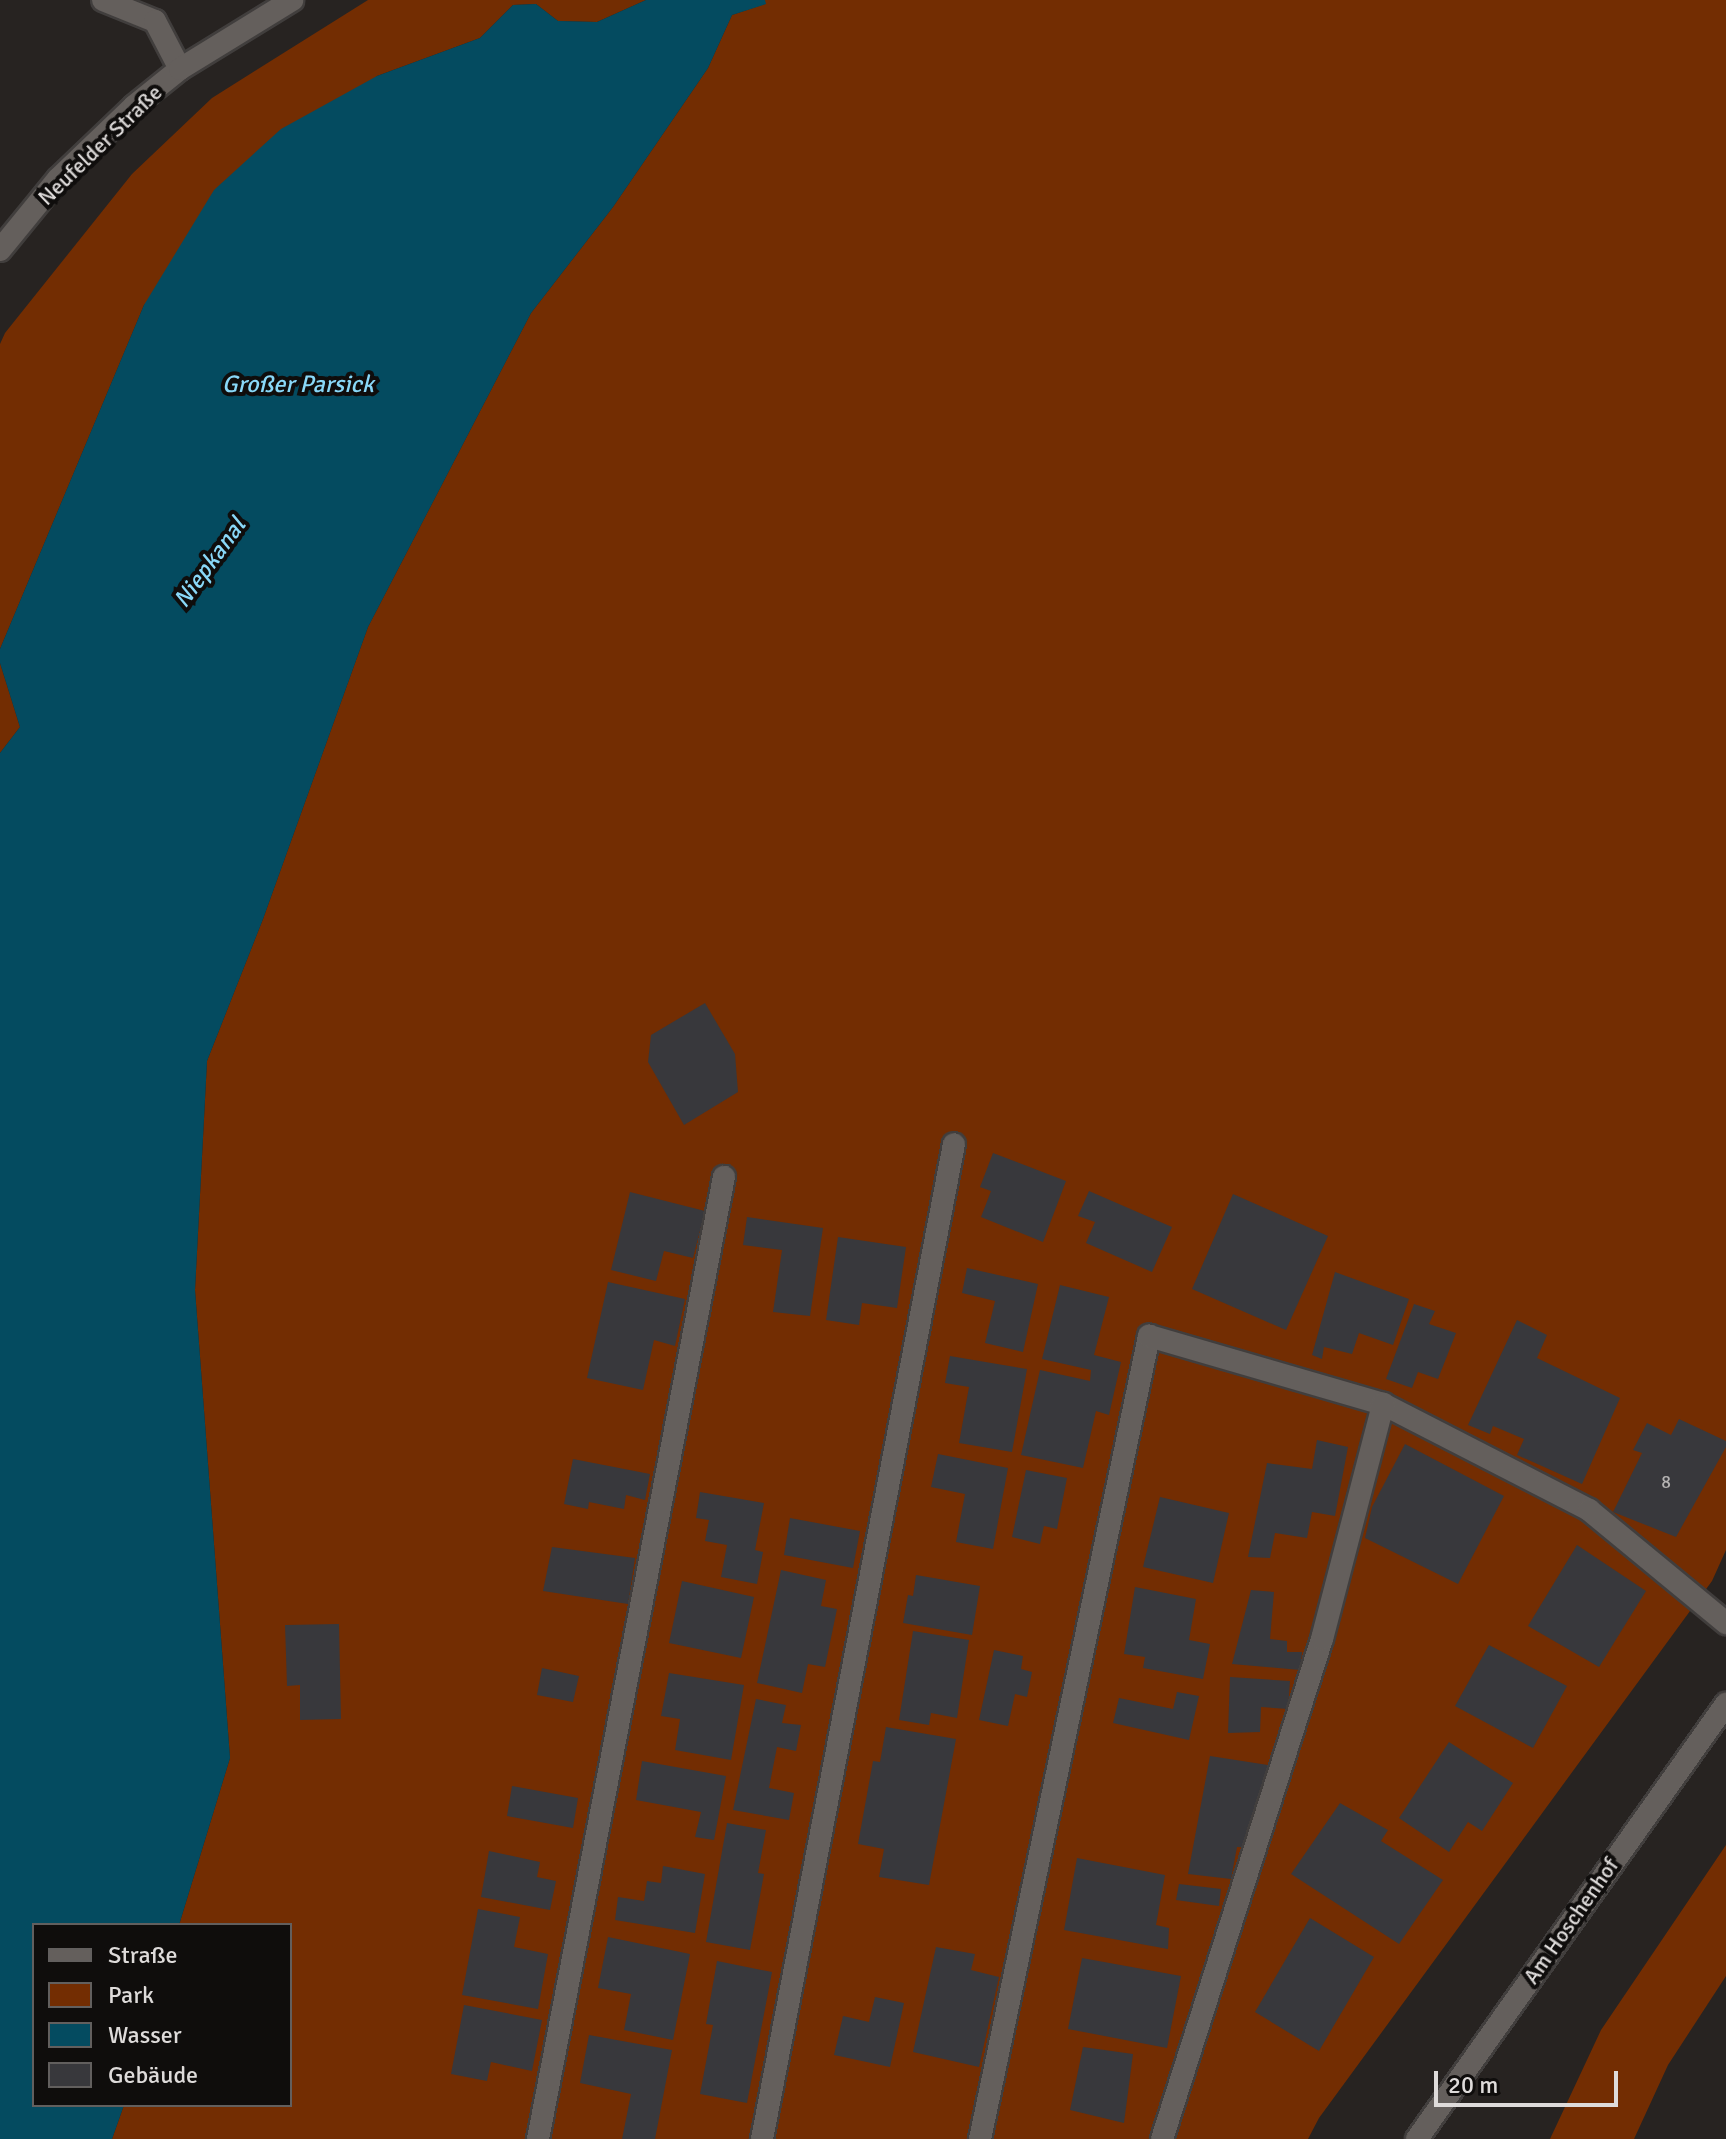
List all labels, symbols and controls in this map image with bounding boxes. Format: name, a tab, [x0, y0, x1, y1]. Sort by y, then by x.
street label: Neufelder Straße	[33, 79, 167, 211]
water label: Großer Parsick	[222, 371, 374, 399]
water label: Niepkanal	[168, 512, 252, 614]
house number: 8	[1661, 1471, 1671, 1493]
street label: Am Hoschenhof	[1518, 1853, 1624, 1989]
legend	[32, 1923, 292, 2107]
text: Straße	[108, 1940, 178, 1970]
text: Park	[108, 1980, 154, 2010]
text: Wasser	[108, 2020, 182, 2050]
scale bar	[1438, 2055, 1622, 2105]
text: Gebäude	[108, 2060, 198, 2090]
text: 20 m	[1448, 2070, 1498, 2100]

